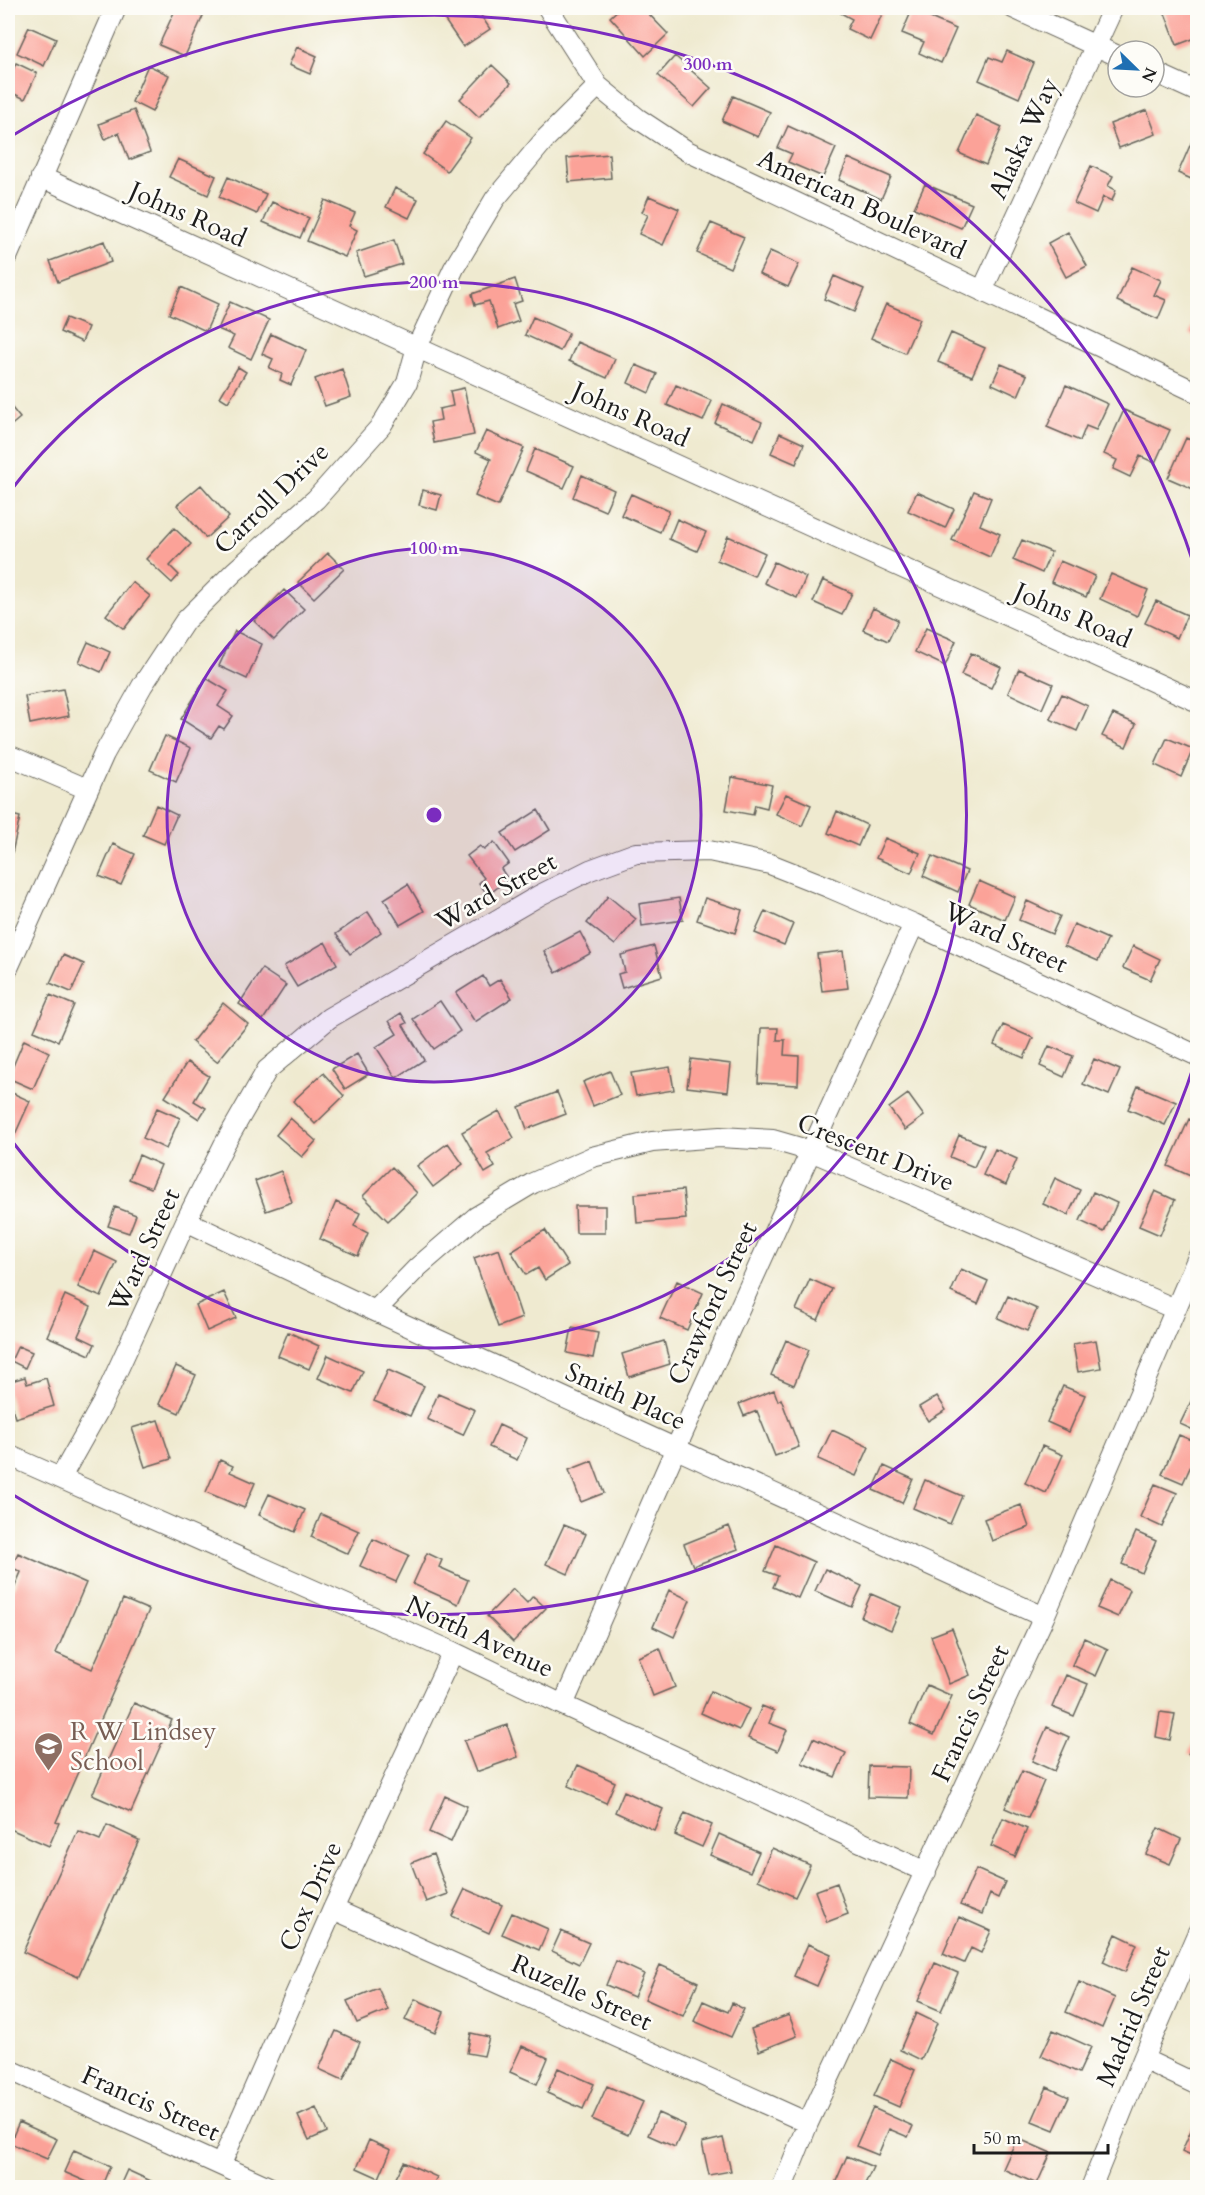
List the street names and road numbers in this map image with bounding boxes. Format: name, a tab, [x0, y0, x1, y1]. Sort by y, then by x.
street label: Alaska Way	[980, 71, 1067, 205]
street label: American Boulevard	[752, 141, 972, 268]
street label: Johns Road	[120, 171, 252, 256]
street label: Johns Road	[563, 371, 695, 456]
street label: Carroll Drive	[206, 435, 336, 562]
street label: Johns Road	[1005, 572, 1137, 657]
street label: Ward Street	[429, 844, 563, 939]
street label: Ward Street	[937, 893, 1073, 981]
street label: Crescent Drive	[792, 1105, 960, 1200]
street label: Ward Street	[100, 1183, 188, 1319]
street label: Crawford Street	[659, 1216, 766, 1390]
street label: Smith Place	[560, 1354, 692, 1439]
street label: North Avenue	[400, 1587, 559, 1686]
street label: Francis Street	[923, 1639, 1018, 1788]
street label: Cox Drive	[271, 1836, 350, 1957]
street label: Madrid Street	[1088, 1940, 1179, 2092]
street label: Ruzelle Street	[506, 1946, 658, 2039]
street label: Francis Street	[76, 2057, 225, 2149]

